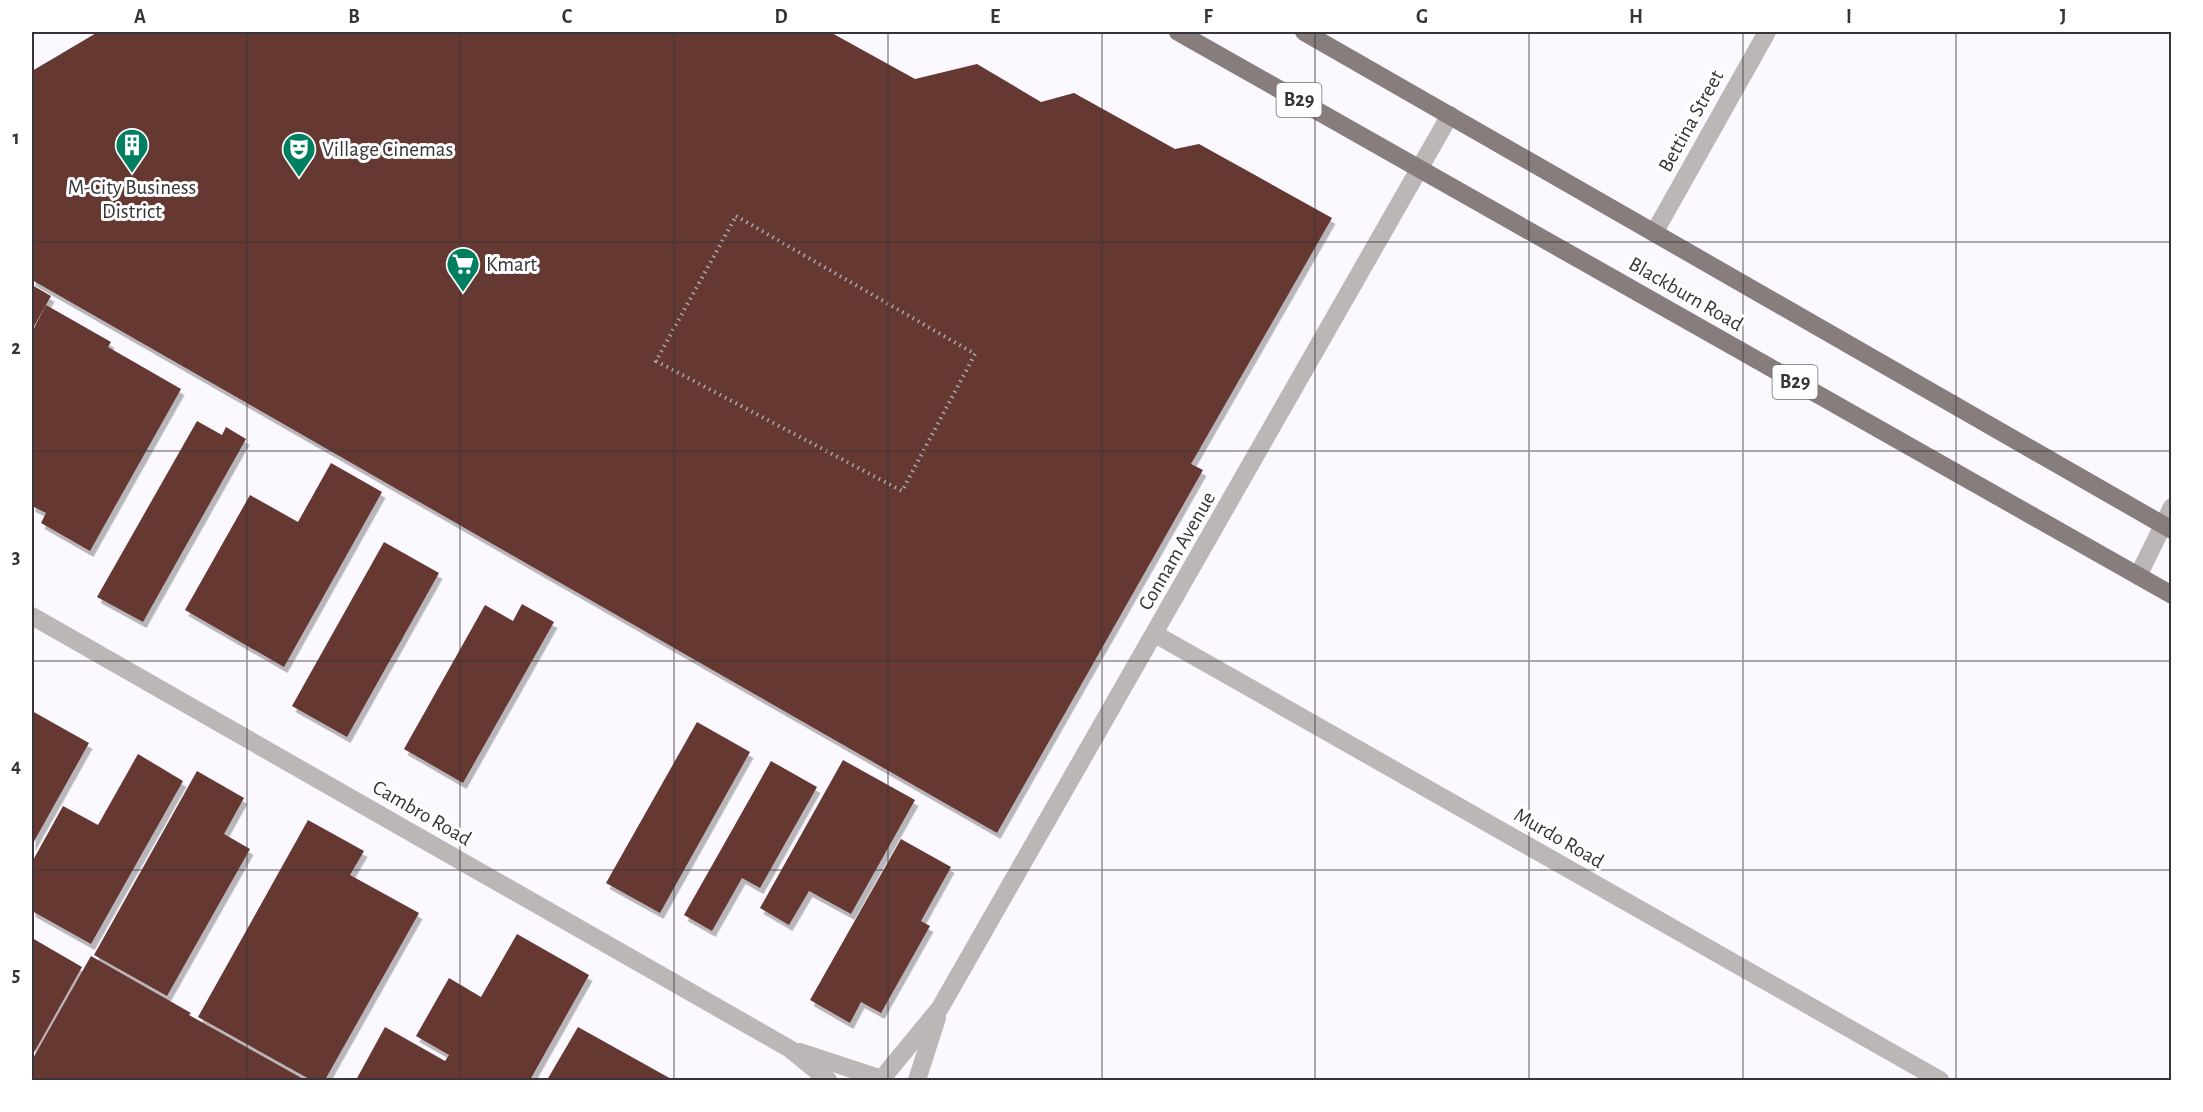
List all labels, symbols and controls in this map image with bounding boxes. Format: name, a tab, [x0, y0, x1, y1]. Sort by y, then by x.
text: A	[134, 7, 146, 27]
text: B	[348, 7, 360, 27]
text: C	[562, 7, 573, 27]
text: D	[774, 7, 788, 27]
text: E	[990, 7, 1000, 27]
text: F	[1203, 7, 1213, 27]
text: G	[1416, 7, 1428, 27]
text: H	[1629, 7, 1643, 27]
text: I	[1846, 7, 1852, 27]
text: J	[2060, 7, 2066, 27]
street label: Bettina Street	[1655, 66, 1728, 175]
road number: B29	[1276, 83, 1322, 117]
building icon: M-City Business District	[114, 127, 150, 174]
text: 1	[12, 128, 20, 148]
theatre icon: Village Cinemas	[281, 131, 317, 178]
place label: Village Cinemas	[322, 139, 453, 160]
place label: M-City Business District	[68, 177, 196, 222]
supermarket icon: Kmart	[445, 246, 481, 293]
street label: Blackburn Road	[1625, 253, 1747, 335]
place label: Kmart	[486, 254, 537, 275]
text: 2	[11, 338, 21, 358]
road number: B29	[1772, 365, 1818, 399]
street label: Connam Avenue	[1135, 488, 1219, 614]
text: 3	[12, 547, 20, 567]
text: 4	[11, 756, 21, 776]
street label: Cambro Road	[369, 776, 475, 850]
street label: Murdo Road	[1511, 804, 1608, 872]
text: 5	[12, 965, 20, 985]

